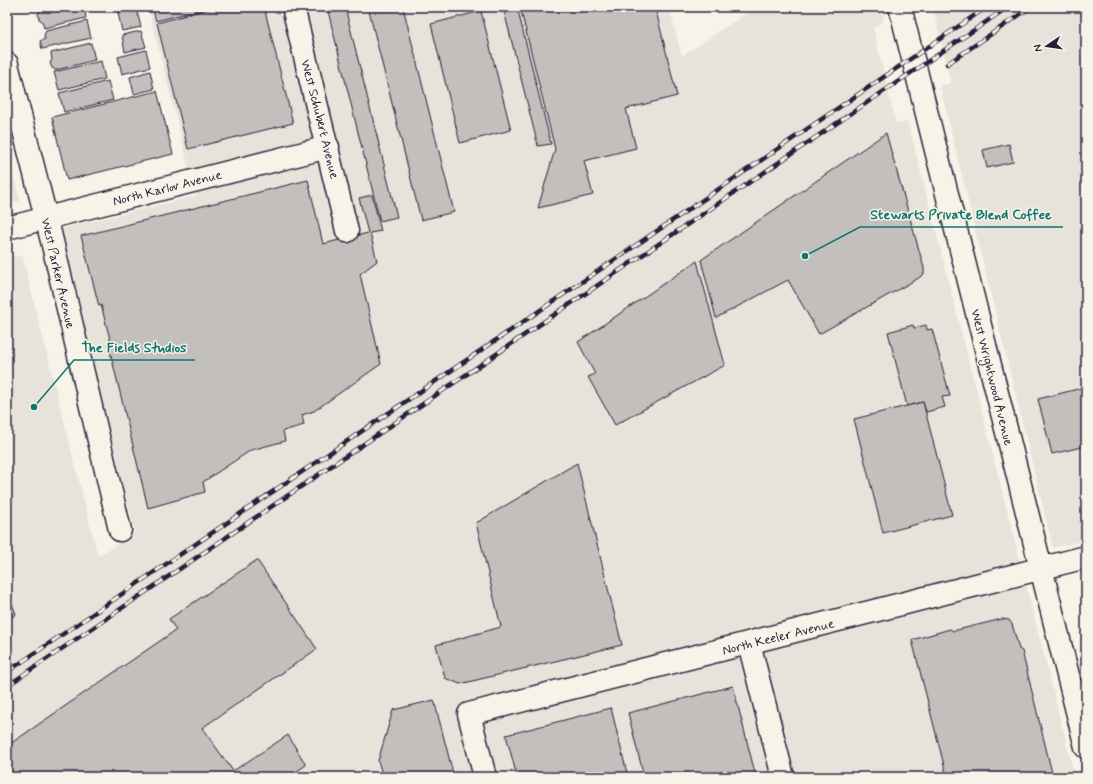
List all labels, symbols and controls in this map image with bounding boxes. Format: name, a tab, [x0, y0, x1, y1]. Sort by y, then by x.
north arrow	[1027, 26, 1067, 66]
text: N	[1031, 43, 1046, 53]
street label: West Schubert Avenue	[297, 58, 343, 181]
street label: North Karlov Avenue	[111, 167, 224, 210]
callout: Stewarts Private Blend Coffee	[860, 201, 1063, 227]
text: Stewarts Private Blend Coffee	[870, 206, 1052, 224]
street label: West Parker Avenue	[37, 216, 79, 330]
street label: West Wrightwood Avenue	[965, 307, 1017, 448]
callout: The Fields Studios	[74, 334, 195, 360]
text: The Fields Studios	[81, 339, 187, 357]
street label: North Keeler Avenue	[721, 615, 836, 660]

